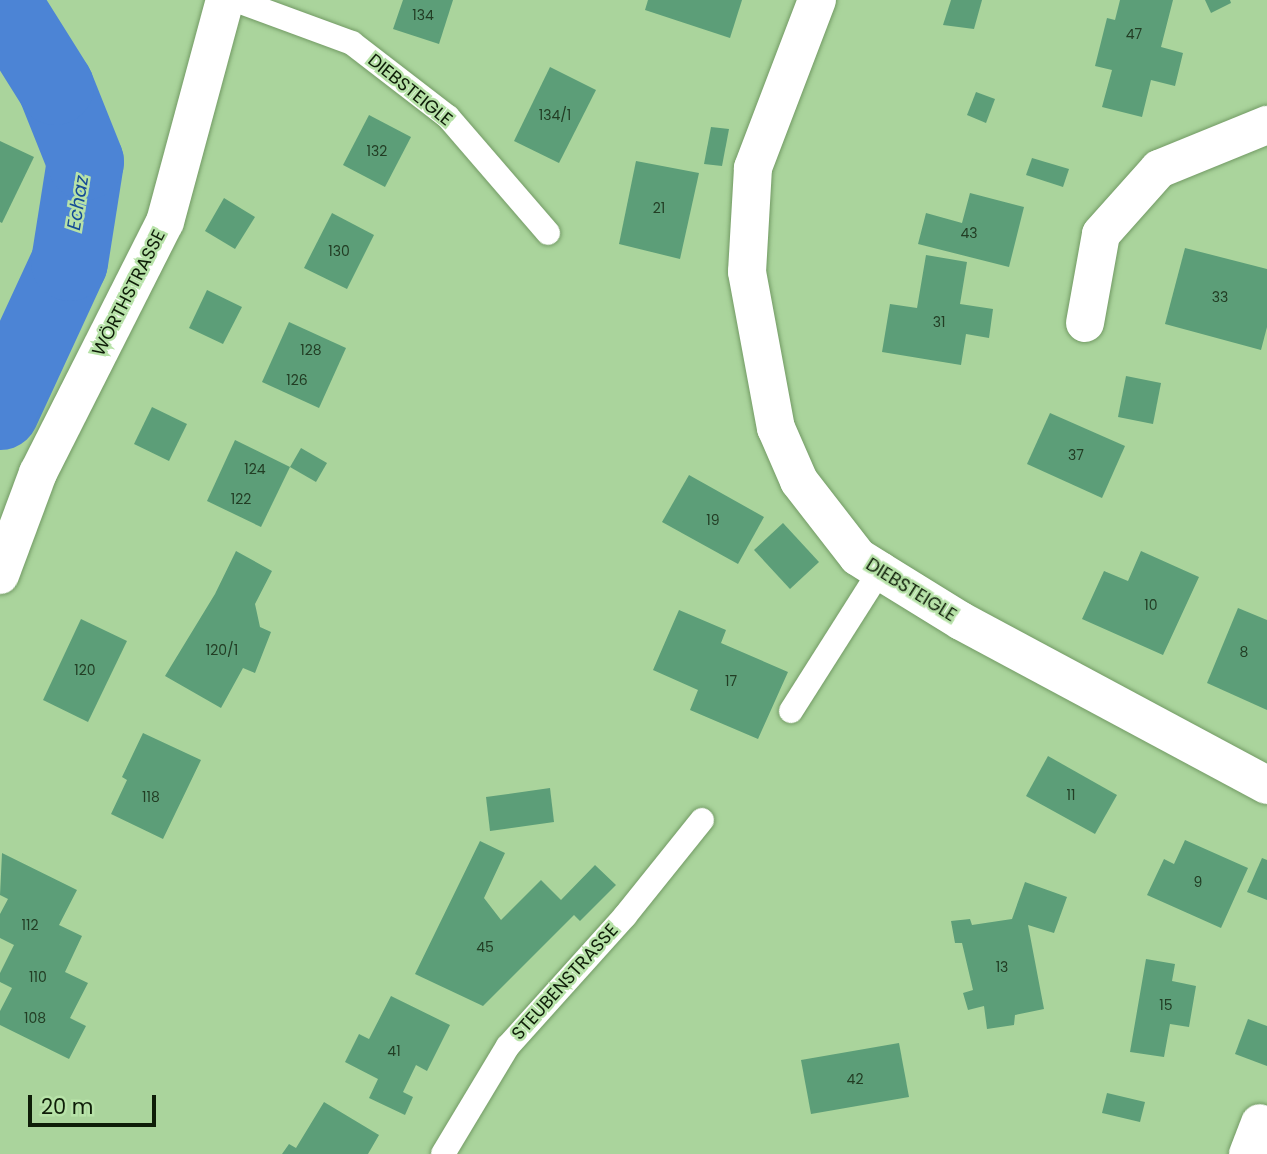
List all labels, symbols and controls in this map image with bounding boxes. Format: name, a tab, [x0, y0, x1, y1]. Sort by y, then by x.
house number: 134	[412, 7, 434, 23]
house number: 47	[1126, 26, 1142, 42]
street label: DIEBSTEIGLE	[363, 49, 457, 131]
house number: 134/1	[539, 107, 571, 123]
house number: 132	[367, 143, 387, 159]
water label: Echaz	[62, 174, 94, 232]
house number: 21	[653, 200, 665, 216]
house number: 43	[960, 225, 978, 241]
street label: WÖRTHSTRASSE	[88, 226, 170, 360]
house number: 130	[328, 243, 350, 259]
house number: 33	[1212, 289, 1228, 305]
house number: 31	[933, 314, 945, 330]
house number: 128	[300, 342, 322, 358]
house number: 126	[286, 372, 308, 388]
house number: 37	[1068, 447, 1084, 463]
house number: 124	[244, 461, 266, 477]
house number: 122	[231, 491, 251, 507]
house number: 19	[706, 512, 720, 528]
street label: DIEBSTEIGLE	[862, 554, 960, 626]
house number: 10	[1144, 597, 1158, 613]
house number: 120/1	[206, 642, 238, 658]
house number: 8	[1240, 644, 1248, 660]
house number: 120	[74, 662, 96, 678]
house number: 17	[725, 673, 737, 689]
house number: 11	[1067, 787, 1075, 803]
house number: 118	[142, 789, 160, 805]
house number: 9	[1194, 874, 1202, 890]
house number: 112	[21, 917, 39, 933]
street label: STEUBENSTRASSE	[507, 920, 623, 1044]
house number: 45	[476, 939, 494, 955]
house number: 13	[996, 959, 1008, 975]
house number: 110	[29, 969, 47, 985]
house number: 15	[1159, 997, 1173, 1013]
house number: 108	[24, 1010, 46, 1026]
house number: 41	[387, 1043, 401, 1059]
house number: 42	[847, 1071, 863, 1087]
scale bar	[32, 1080, 159, 1124]
text: 20 m	[41, 1092, 94, 1121]

